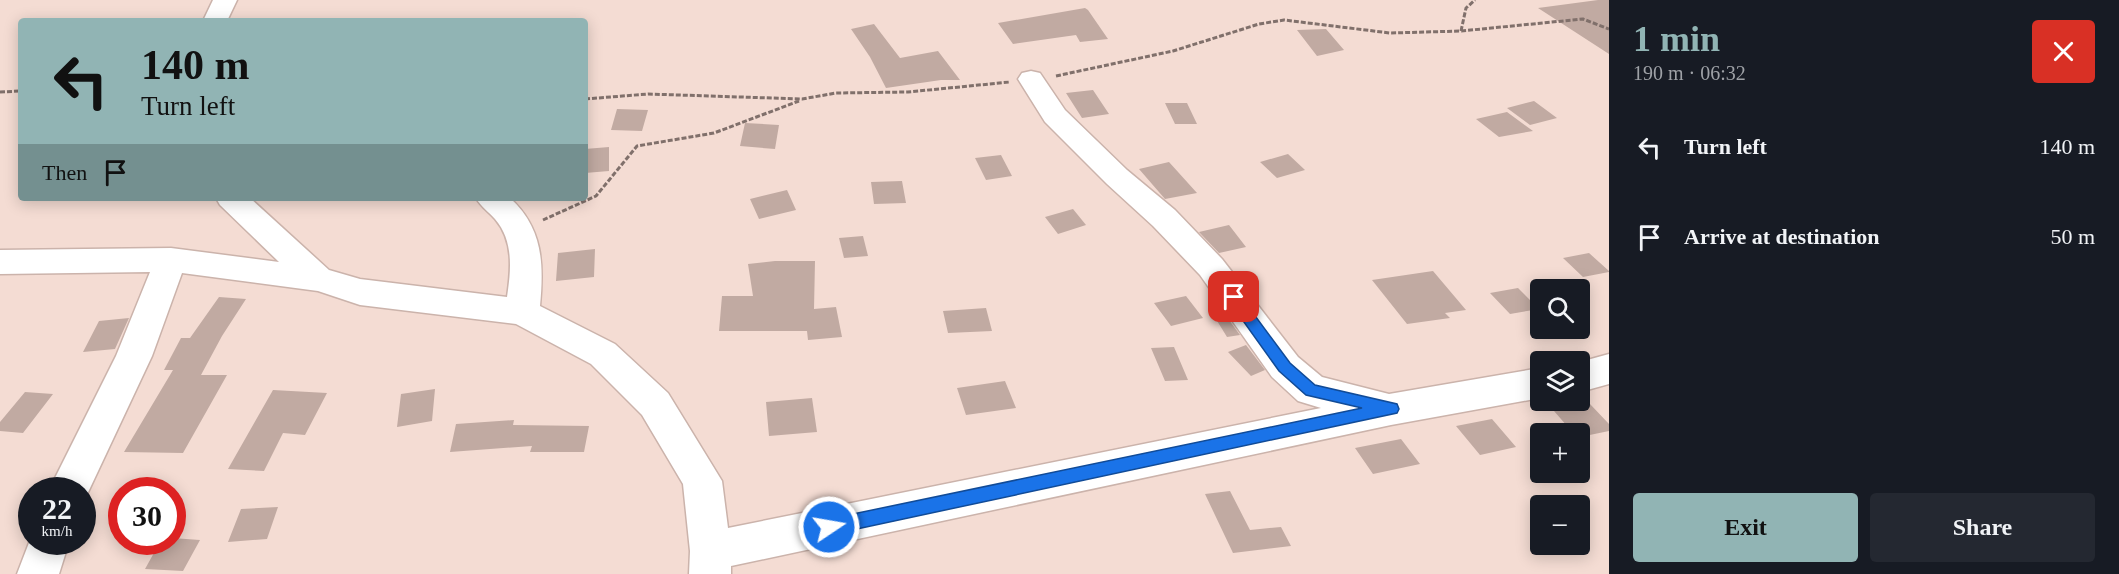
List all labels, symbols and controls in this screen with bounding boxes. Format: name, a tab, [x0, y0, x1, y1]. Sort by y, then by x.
text: 1 min	[1633, 19, 1720, 59]
button: close	[2032, 20, 2095, 83]
icon: left	[42, 42, 120, 120]
text: 140 m	[141, 42, 250, 88]
text: 190 m · 06:32	[1633, 62, 1746, 84]
text: Turn left	[141, 91, 235, 121]
icon: left	[1633, 131, 1666, 164]
text: Turn left	[1684, 134, 1767, 159]
text: 140 m	[2039, 134, 2095, 159]
icon: arrive	[99, 156, 132, 189]
text: Then	[42, 160, 87, 185]
icon: arrive	[1633, 221, 1666, 254]
text: Arrive at destination	[1684, 224, 1880, 249]
text: 50 m	[2050, 224, 2095, 249]
pin	[1208, 271, 1259, 322]
map controls	[1530, 279, 1590, 555]
button: search	[1530, 279, 1590, 339]
icon: arrive	[1217, 280, 1250, 313]
button: layers	[1530, 351, 1590, 411]
button: +	[1530, 423, 1590, 483]
speed limit sign: 30	[108, 477, 186, 555]
text: 22	[42, 492, 72, 525]
button: Exit	[1633, 493, 1858, 562]
button: Share	[1870, 493, 2095, 562]
position arrow	[797, 495, 861, 559]
button: −	[1530, 495, 1590, 555]
text: km/h	[42, 523, 72, 539]

